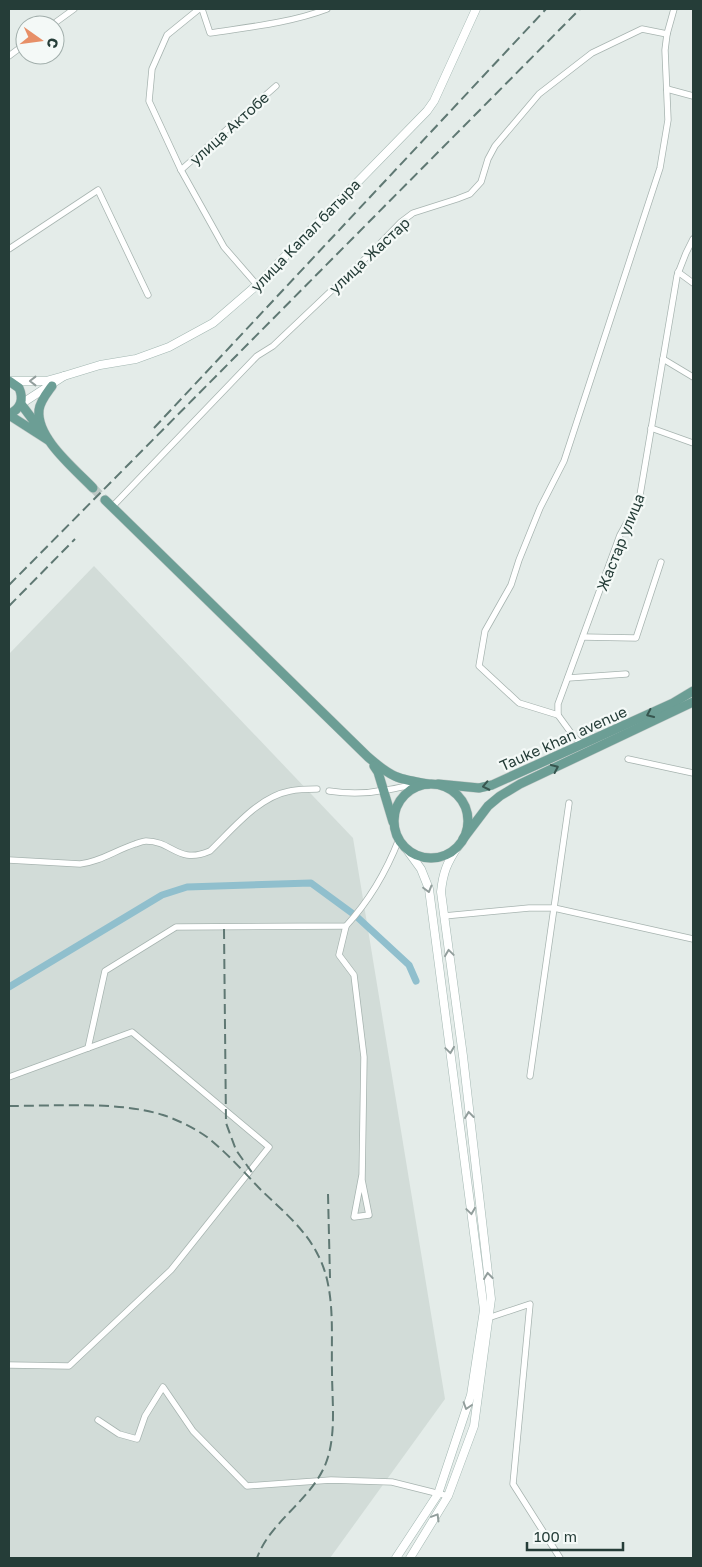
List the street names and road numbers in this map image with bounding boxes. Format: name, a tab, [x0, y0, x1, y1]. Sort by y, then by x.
street label: улица Актобе	[186, 88, 272, 168]
street label: улица Капал батыра	[247, 175, 363, 295]
street label: улица Жастар	[325, 213, 413, 297]
street label: Жастар улица	[592, 491, 648, 593]
street label: Tauke khan avenue	[497, 702, 630, 774]

